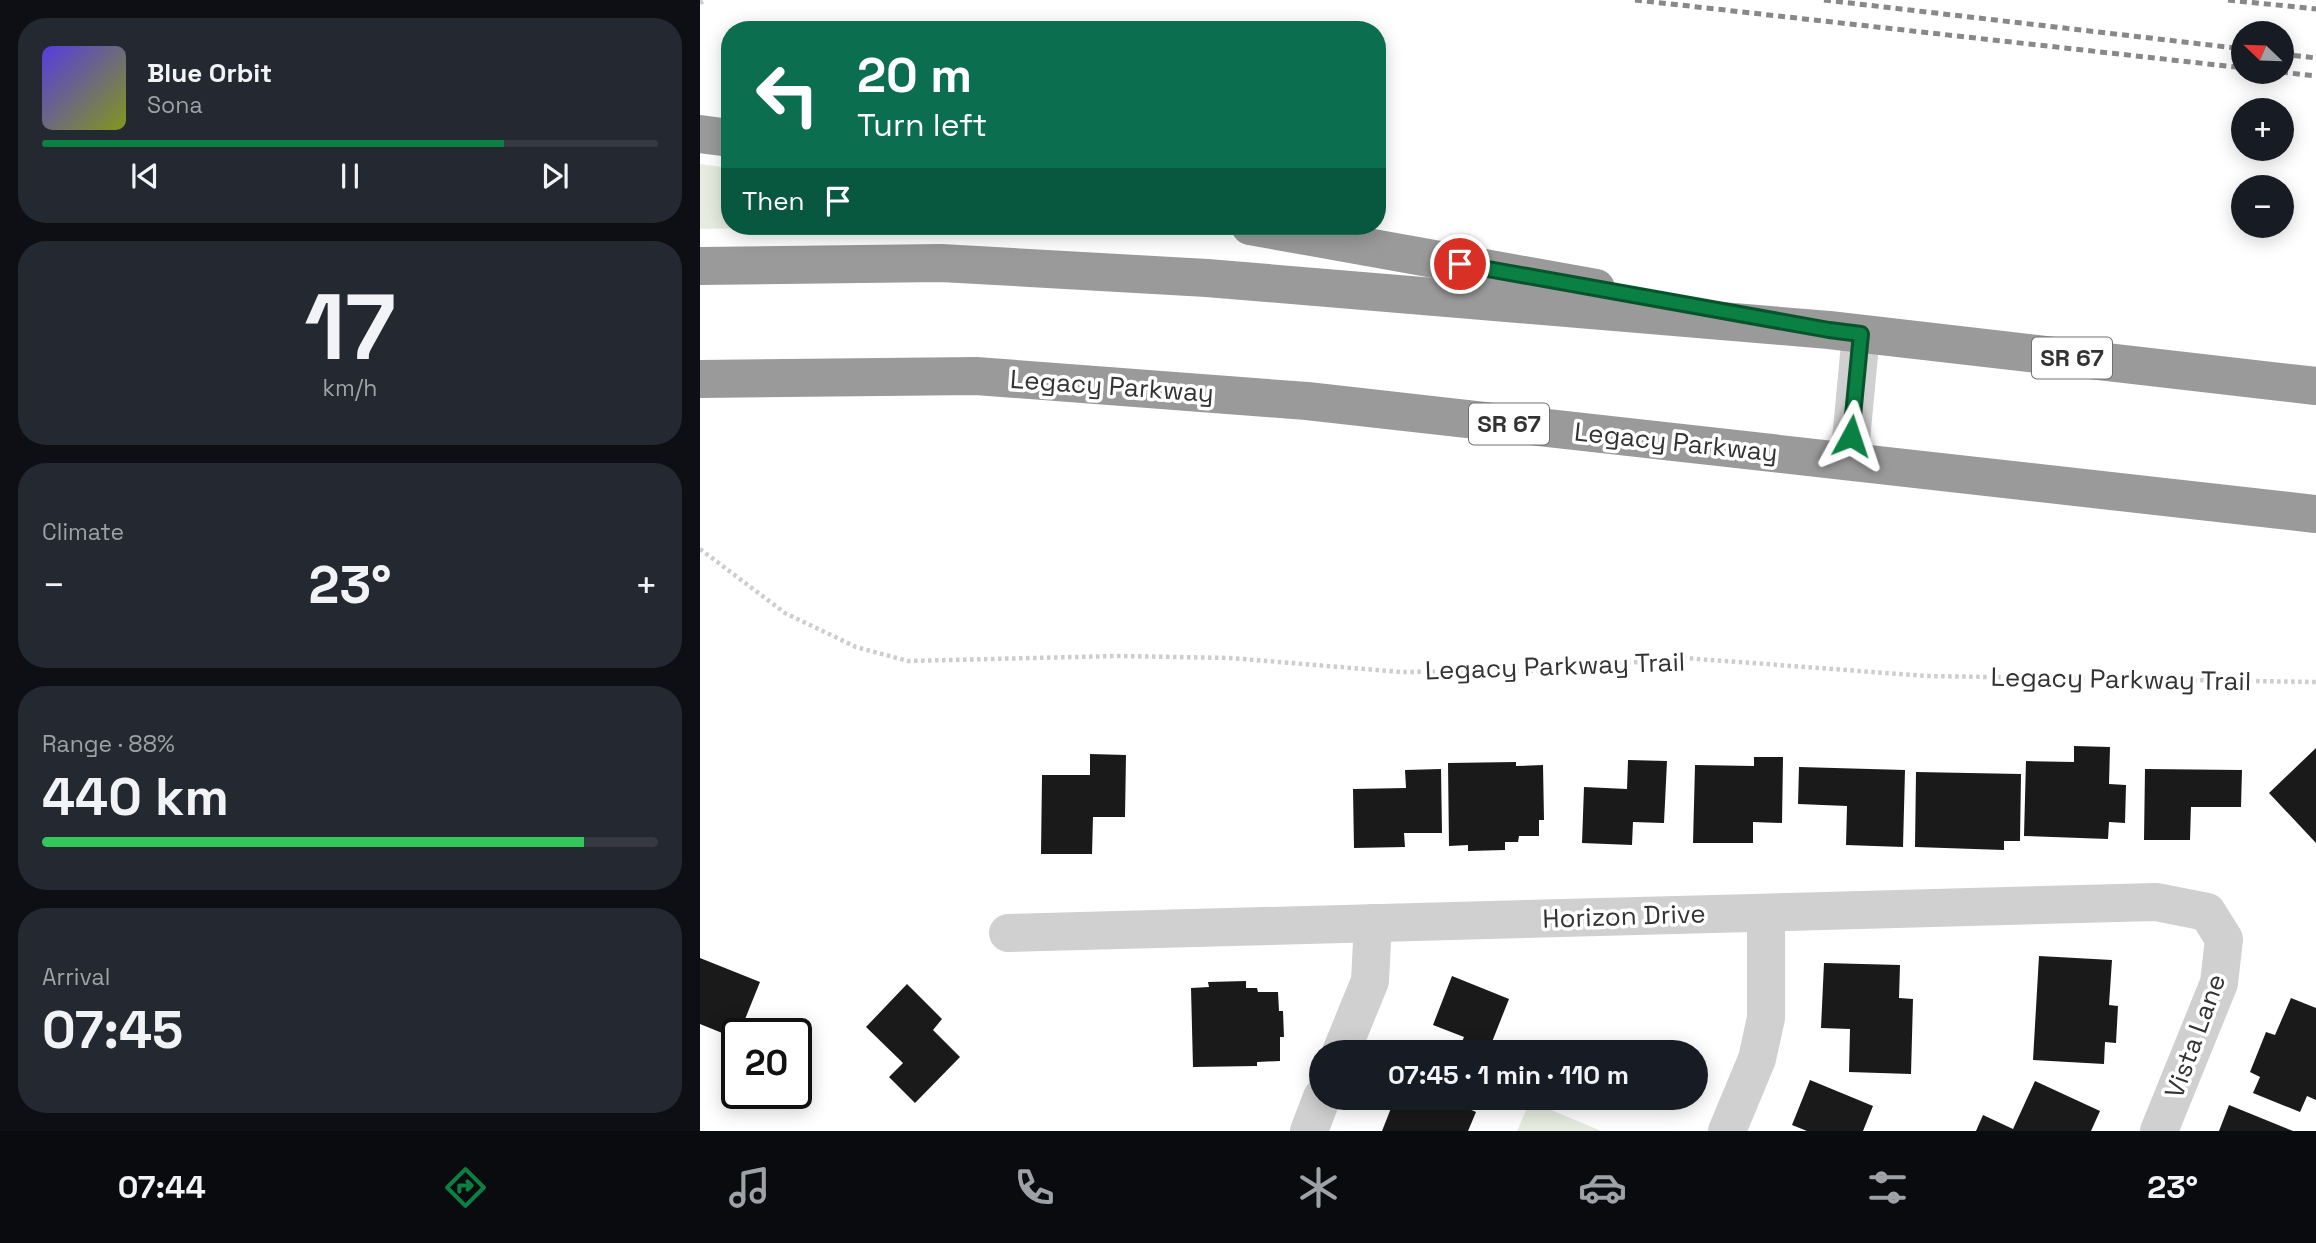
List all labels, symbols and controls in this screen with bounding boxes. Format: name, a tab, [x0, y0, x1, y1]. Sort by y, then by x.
north arrow	[2231, 21, 2294, 84]
map controls	[2231, 21, 2294, 238]
text: 20 m	[857, 44, 972, 106]
icon: left	[742, 49, 833, 140]
text: Blue Orbit	[147, 56, 272, 90]
text: Sona	[147, 90, 203, 120]
button: +	[2231, 98, 2294, 161]
text: Turn left	[857, 105, 987, 145]
icon: previous	[126, 157, 164, 195]
icon: pause	[331, 157, 369, 195]
icon: next	[536, 157, 574, 195]
button: −	[2231, 175, 2294, 238]
icon: arrive	[819, 182, 857, 220]
text: Then	[742, 184, 805, 218]
pin	[1430, 234, 1490, 294]
icon: arrive	[1441, 245, 1479, 283]
text: 17	[304, 269, 396, 386]
road number: SR 67	[2032, 338, 2112, 379]
street label: Legacy Parkway	[1009, 362, 1215, 410]
text: km/h	[323, 373, 377, 403]
position arrow	[1814, 399, 1888, 473]
road number: SR 67	[1469, 404, 1549, 444]
street label: Legacy Parkway	[1573, 414, 1779, 470]
text: Climate	[42, 517, 124, 547]
text: 23°	[309, 552, 392, 618]
text: −	[42, 561, 66, 609]
text: +	[634, 561, 658, 609]
street label: Legacy Parkway Trail	[1424, 644, 1686, 688]
street label: Legacy Parkway Trail	[1990, 660, 2252, 698]
text: Range · 88%	[42, 729, 175, 759]
text: 440 km	[42, 764, 229, 830]
street label: Horizon Drive	[1542, 896, 1706, 936]
text: Arrival	[42, 962, 110, 992]
street label: Vista Lane	[2157, 969, 2233, 1103]
text: 07:45	[42, 997, 183, 1063]
speed limit sign: 20	[721, 1018, 812, 1109]
text: 07:45 · 1 min · 110 m	[1388, 1058, 1629, 1092]
icon: directions	[441, 1163, 490, 1212]
icon: music	[725, 1163, 774, 1212]
icon: phone	[1010, 1163, 1059, 1212]
icon: climate	[1294, 1163, 1343, 1212]
icon: car	[1578, 1163, 1627, 1212]
icon: filters	[1863, 1163, 1912, 1212]
text: 07:44	[118, 1167, 206, 1207]
text: 23°	[2147, 1167, 2198, 1207]

